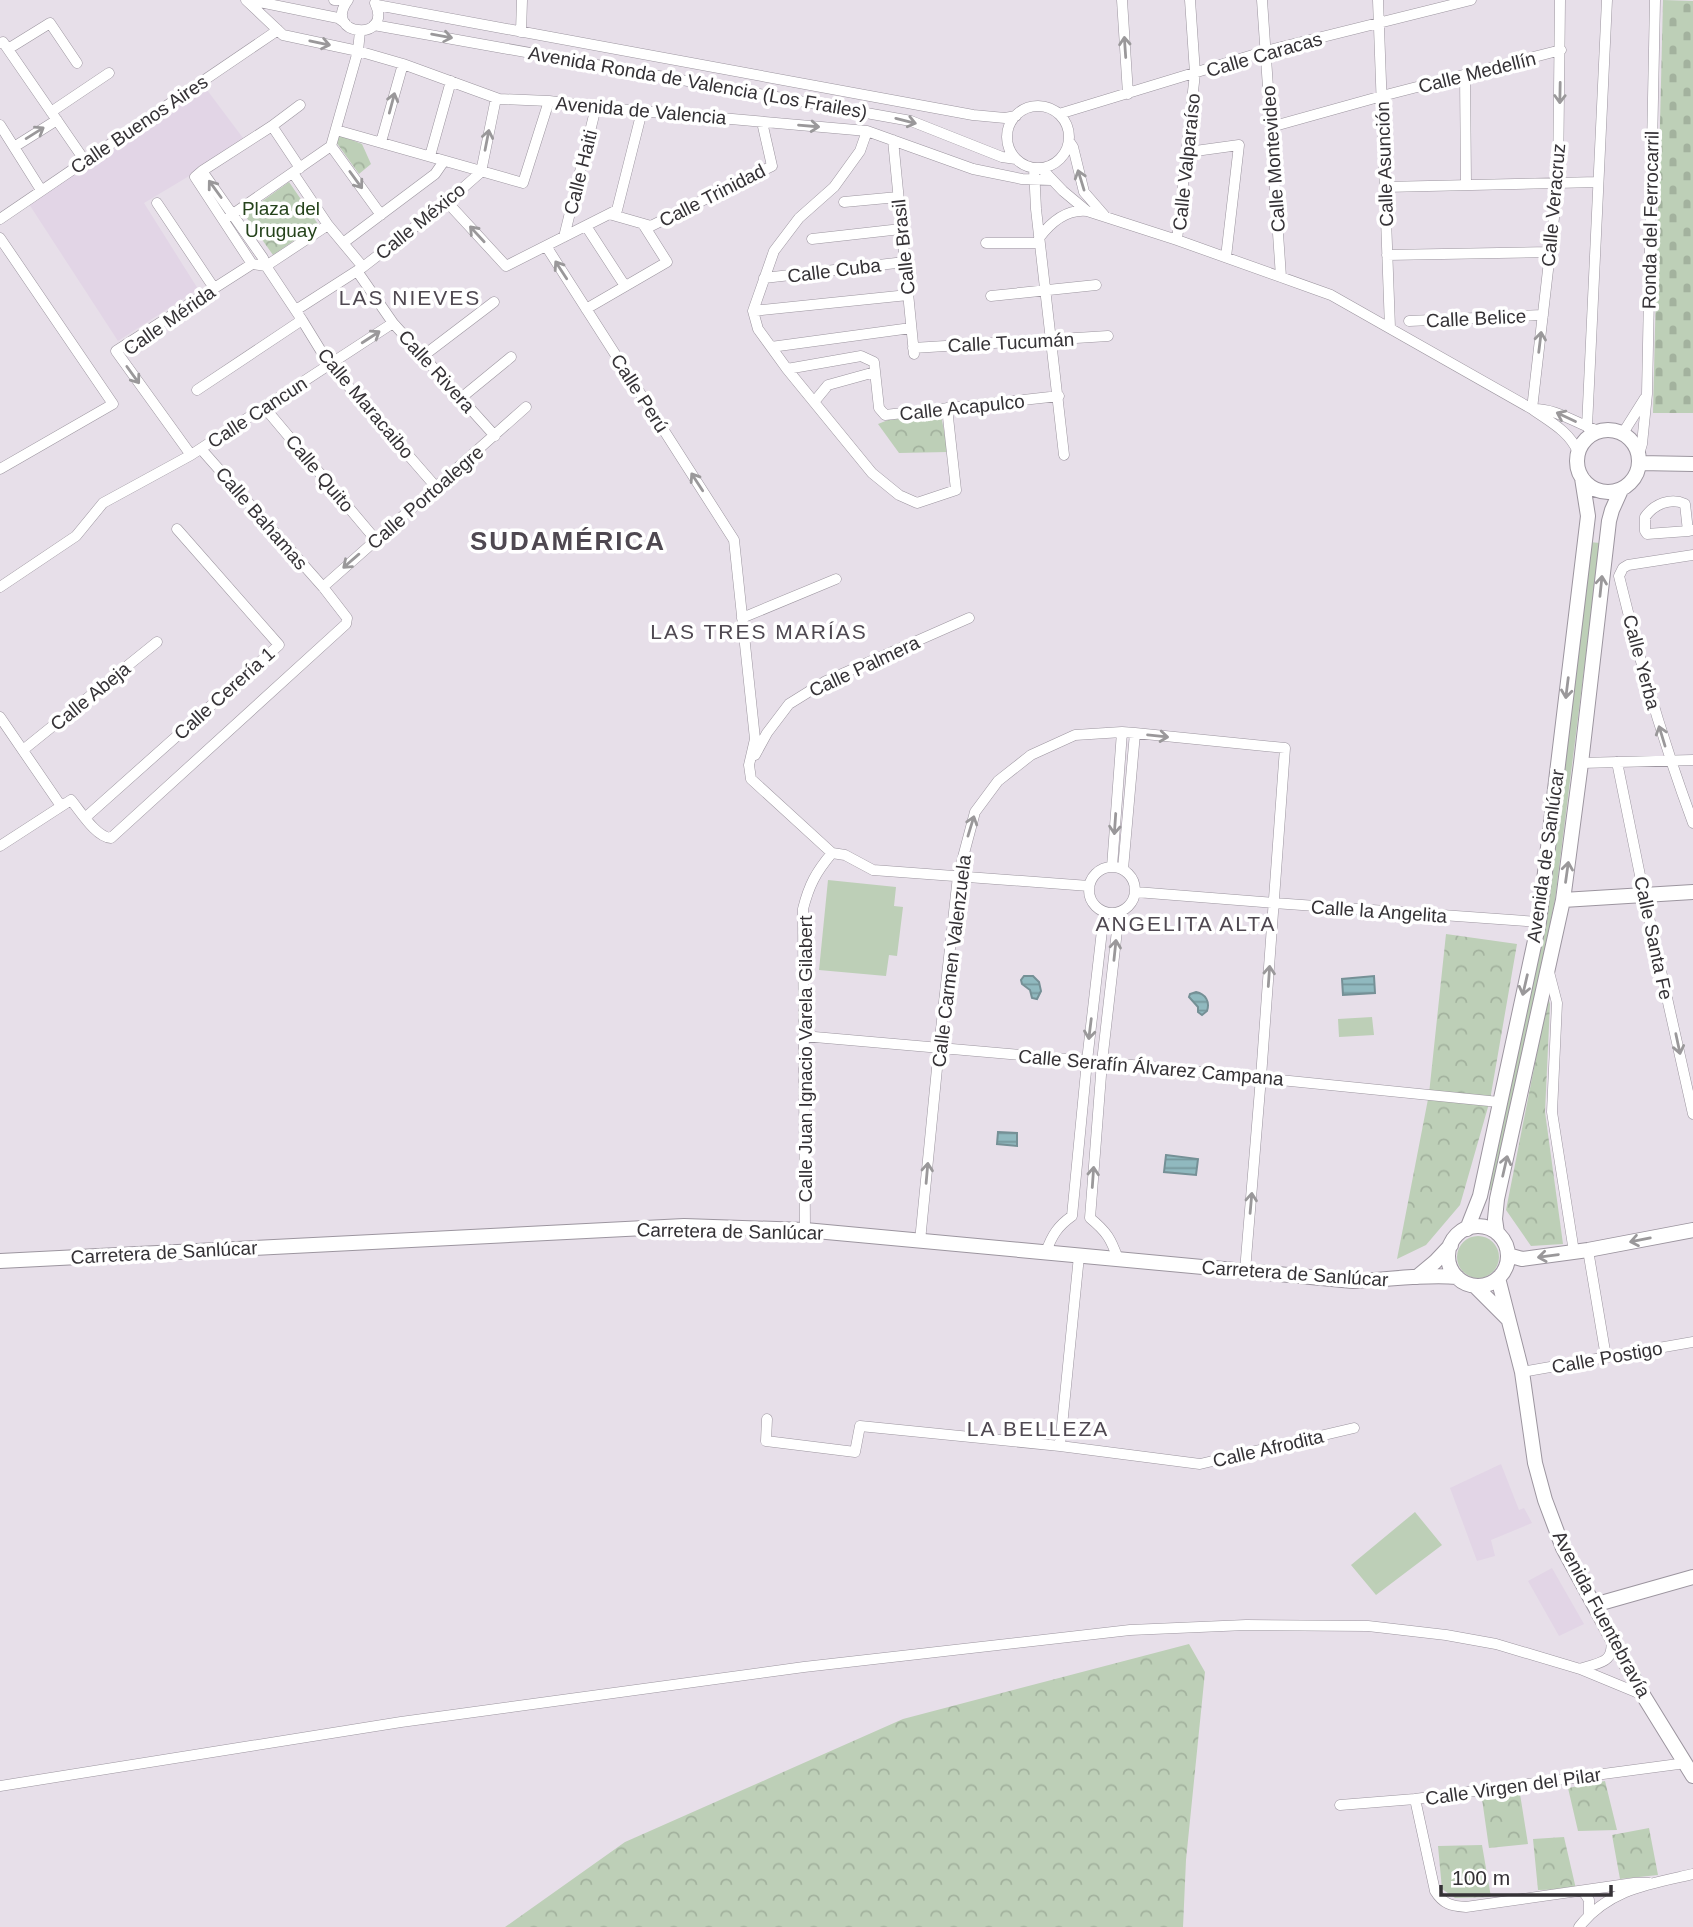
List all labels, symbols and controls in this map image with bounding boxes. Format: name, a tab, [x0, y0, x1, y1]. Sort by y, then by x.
street label: Calle Caracas	[1204, 28, 1324, 81]
one-way arrow	[430, 30, 452, 43]
one-way arrow	[308, 36, 331, 50]
one-way arrow	[1118, 36, 1131, 59]
street label: Avenida Ronda de Valencia (Los Frailes)	[527, 42, 869, 123]
street label: Calle Medellín	[1416, 48, 1538, 97]
street label: Calle Buenos Aires	[67, 71, 212, 178]
one-way arrow	[1553, 81, 1567, 104]
street label: Calle Montevideo	[1258, 85, 1289, 233]
one-way arrow	[386, 92, 399, 114]
street label: Calle Valparaíso	[1169, 92, 1204, 232]
street label: Avenida de Valencia	[555, 93, 728, 128]
street label: Calle Asunción	[1372, 101, 1397, 227]
one-way arrow	[894, 115, 917, 128]
one-way arrow	[797, 120, 820, 133]
one-way arrow	[25, 126, 45, 140]
street label: Calle Haiti	[560, 128, 601, 217]
one-way arrow	[481, 129, 495, 152]
street label: Ronda del Ferrocarril	[1638, 131, 1663, 309]
street label: Calle Veracruz	[1538, 143, 1569, 268]
street label: Calle Trinidad	[656, 160, 769, 231]
one-way arrow	[349, 170, 363, 189]
one-way arrow	[1074, 170, 1087, 192]
street label: Calle México	[371, 179, 469, 264]
one-way arrow	[208, 180, 222, 199]
park label: Plaza del Uruguay	[242, 198, 320, 241]
street label: Calle Brasil	[888, 198, 919, 296]
one-way arrow	[468, 226, 485, 243]
street label: Calle Cuba	[786, 254, 882, 287]
one-way arrow	[554, 261, 569, 280]
street label: Calle Mérida	[120, 281, 219, 360]
district label: LAS NIEVES	[339, 286, 481, 309]
street label: Calle Belice	[1425, 305, 1527, 332]
street label: Calle Rivera	[394, 326, 479, 417]
street label: Calle Tucumán	[947, 329, 1075, 356]
one-way arrow	[360, 330, 380, 344]
one-way arrow	[1533, 331, 1546, 353]
street label: Calle Maracaibo	[313, 344, 418, 463]
street label: Calle Perú	[607, 350, 673, 436]
one-way arrow	[126, 365, 141, 384]
street label: Calle Cancun	[204, 373, 311, 452]
street label: Calle Acapulco	[898, 390, 1026, 425]
one-way arrow	[1556, 410, 1577, 423]
street label: Calle Quito	[281, 431, 358, 516]
street label: Calle Portoalegre	[363, 441, 488, 553]
street label: Calle Bahamas	[211, 463, 312, 574]
one-way arrow	[689, 473, 703, 493]
district label: SUDAMÉRICA	[470, 526, 666, 556]
one-way arrow	[342, 553, 360, 569]
one-way arrow	[1594, 575, 1607, 598]
street label: Calle Yerba	[1619, 612, 1664, 712]
district label: LAS TRES MARÍAS	[650, 620, 868, 643]
street label: Calle Palmera	[806, 632, 923, 701]
street label: Calle Cerería 1	[170, 643, 279, 744]
street label: Calle Abeja	[46, 658, 135, 735]
one-way arrow	[1560, 676, 1573, 698]
one-way arrow	[1655, 725, 1668, 747]
one-way arrow	[1146, 729, 1169, 742]
street label: Avenida de Sanlúcar	[1523, 767, 1568, 944]
one-way arrow	[1108, 812, 1121, 835]
one-way arrow	[965, 816, 978, 838]
street label: Calle Carmen Valenzuela	[928, 853, 975, 1069]
one-way arrow	[1561, 861, 1574, 884]
street label: Calle Santa Fe	[1630, 874, 1677, 1002]
street label: Calle la Angelita	[1310, 896, 1448, 927]
district label: ANGELITA ALTA	[1095, 912, 1277, 935]
street label: Calle Juan Ignacio Varela Gilabert	[795, 915, 816, 1202]
one-way arrow	[1108, 939, 1121, 962]
one-way arrow	[1262, 965, 1275, 988]
one-way arrow	[1517, 973, 1531, 996]
one-way arrow	[1084, 1018, 1097, 1040]
one-way arrow	[1671, 1032, 1685, 1055]
street label: Calle Serafín Álvarez Campana	[1017, 1045, 1285, 1090]
one-way arrow	[1498, 1155, 1512, 1178]
one-way arrow	[921, 1162, 934, 1185]
one-way arrow	[1087, 1166, 1100, 1189]
one-way arrow	[1245, 1192, 1258, 1215]
street label: Carretera de Sanlúcar	[636, 1219, 824, 1244]
one-way arrow	[1629, 1234, 1652, 1247]
street label: Carretera de Sanlúcar	[70, 1237, 259, 1268]
one-way arrow	[1537, 1250, 1559, 1263]
street label: Carretera de Sanlúcar	[1201, 1257, 1390, 1291]
street label: Calle Postigo	[1550, 1337, 1664, 1378]
district label: LA BELLEZA	[967, 1417, 1109, 1440]
street label: Calle Afrodita	[1211, 1425, 1326, 1471]
street label: Avenida Fuentebravía	[1549, 1527, 1655, 1701]
street label: Calle Virgen del Pilar	[1424, 1764, 1603, 1809]
scale bar	[1441, 1854, 1611, 1898]
text: 100 m	[1452, 1866, 1510, 1889]

